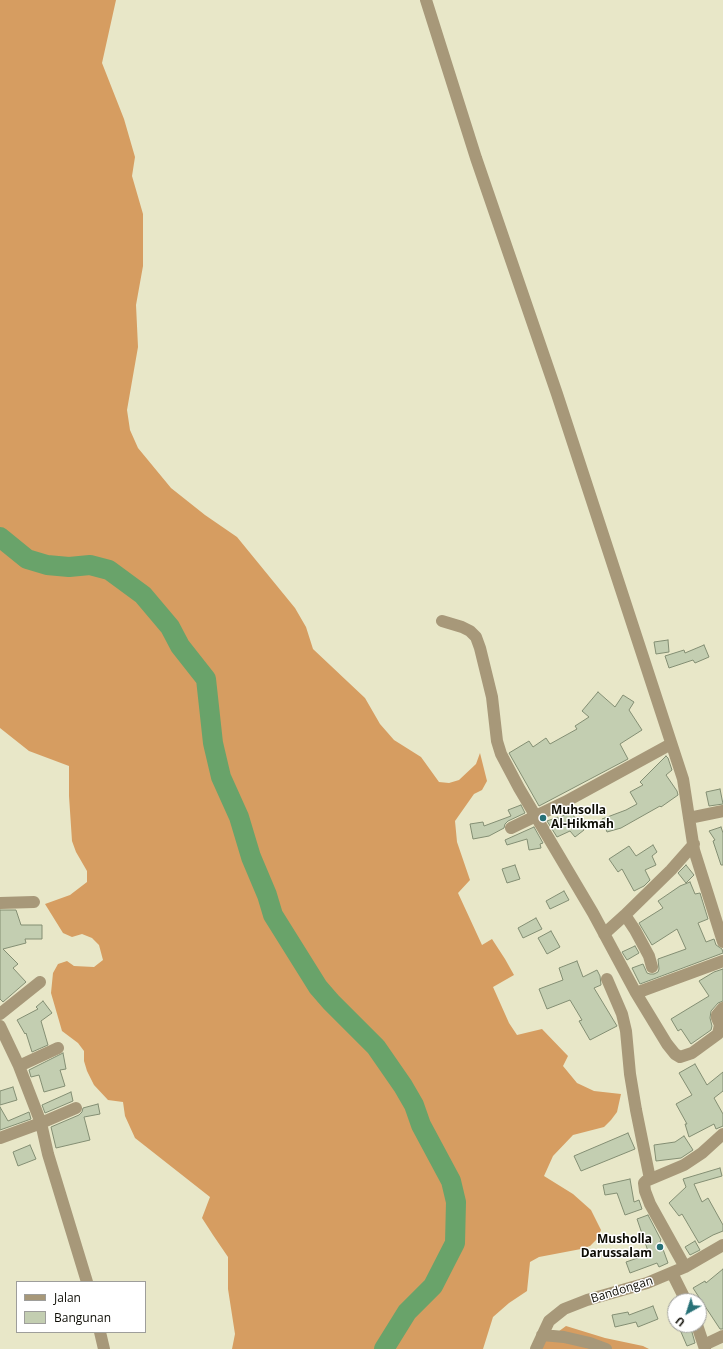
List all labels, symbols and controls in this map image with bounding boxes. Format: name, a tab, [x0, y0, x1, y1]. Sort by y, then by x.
place label: Muhsolla Al-Hikmah	[551, 804, 614, 832]
marker: Muhsolla Al-Hikmah	[538, 813, 548, 823]
place label: Musholla Darussalam	[581, 1233, 652, 1261]
marker: Musholla Darussalam	[655, 1242, 665, 1252]
street label: Bandongan	[589, 1274, 655, 1306]
legend	[16, 1281, 146, 1333]
text: Jalan	[54, 1289, 81, 1306]
north arrow	[667, 1293, 707, 1333]
text: Bangunan	[54, 1309, 111, 1326]
text: U	[672, 1313, 688, 1330]

